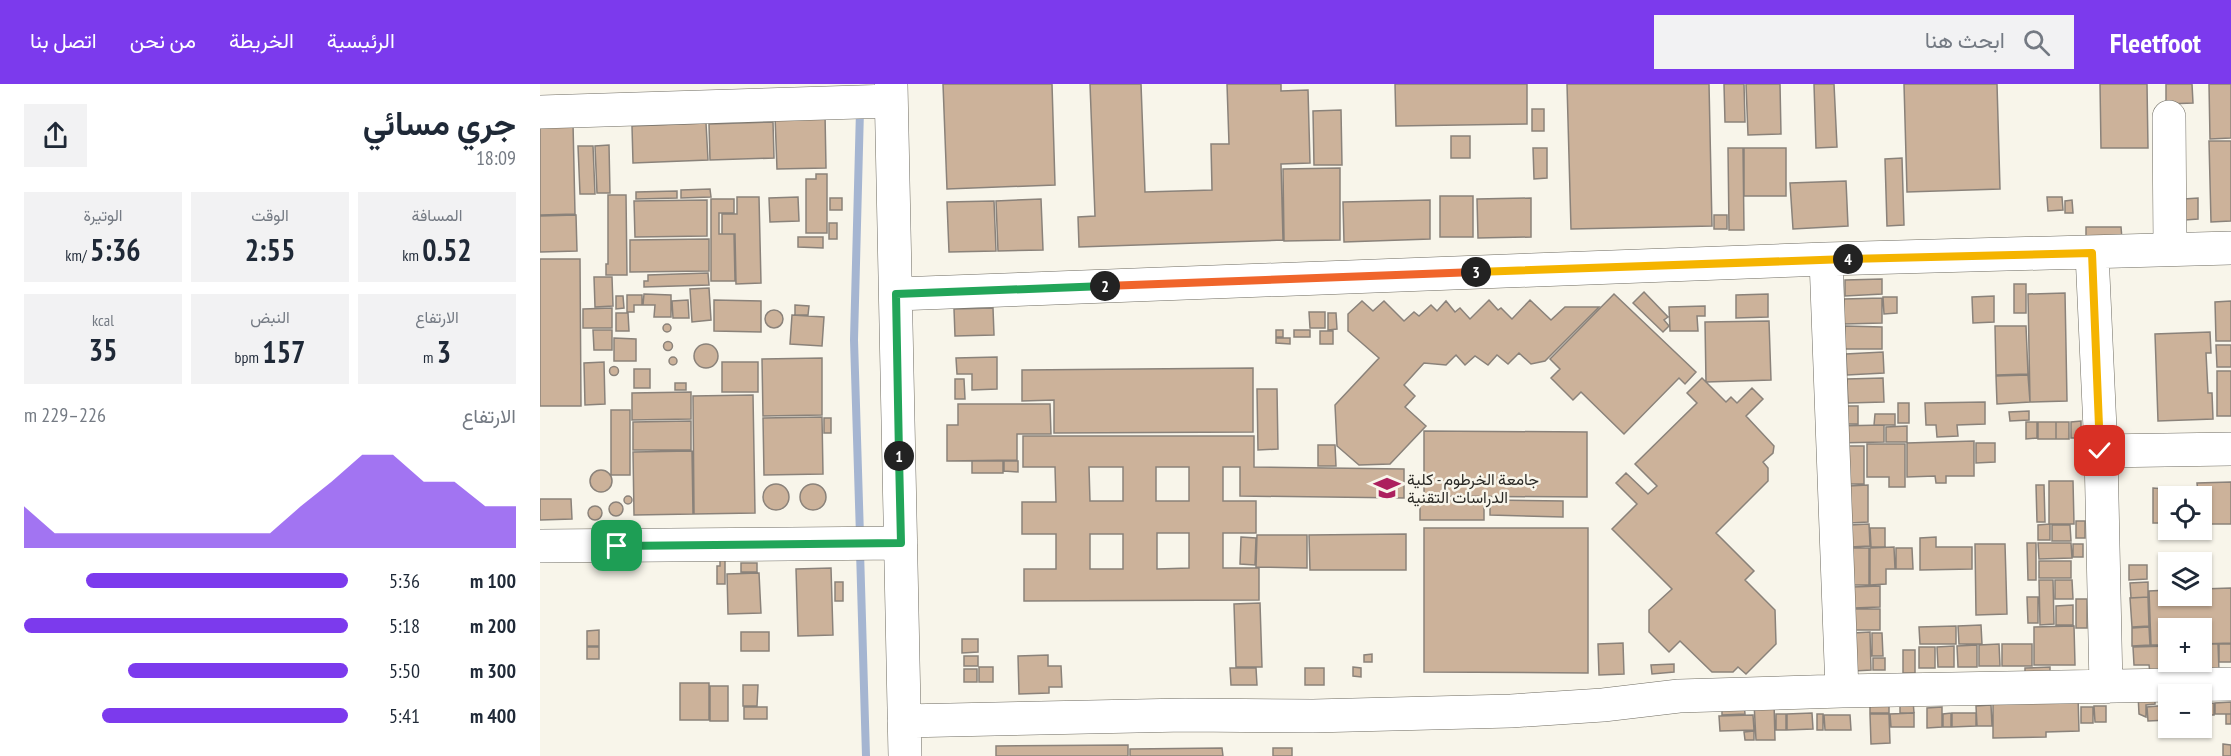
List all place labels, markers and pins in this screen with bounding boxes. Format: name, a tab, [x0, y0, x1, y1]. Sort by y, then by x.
pin: 4	[1833, 244, 1863, 274]
pin: 3	[1461, 257, 1491, 287]
pin: 2	[1090, 271, 1120, 301]
pin	[2074, 425, 2125, 476]
pin: 1	[884, 441, 914, 471]
place label: جامعة الخرطوم - كلية الدراسات التقنية	[1407, 469, 1539, 508]
school or university icon: جامعة الخرطوم - كلية الدراسات التقنية	[1372, 473, 1402, 503]
pin	[591, 520, 642, 571]

